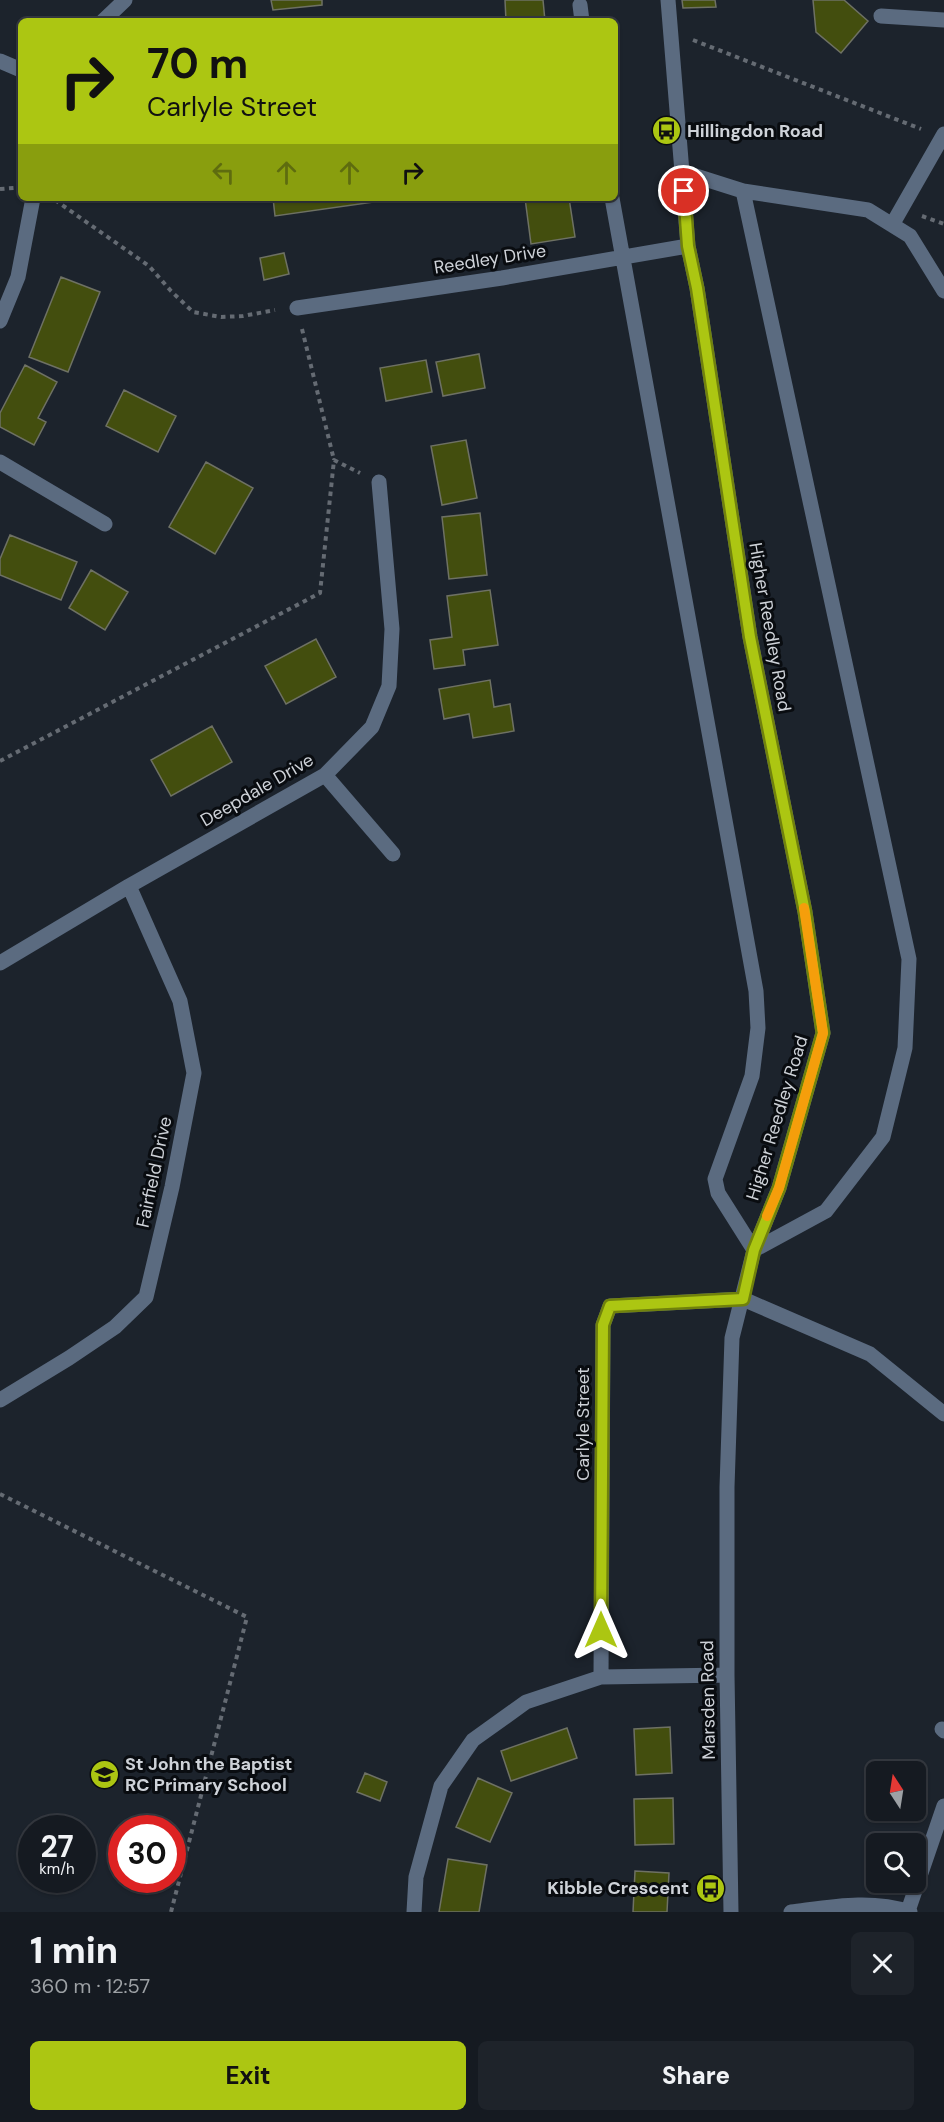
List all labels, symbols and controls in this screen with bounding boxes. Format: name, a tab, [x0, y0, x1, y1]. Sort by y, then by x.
text: 70 m	[147, 36, 248, 91]
icon: right	[48, 42, 126, 120]
text: Carlyle Street	[147, 89, 317, 124]
bus stop icon: Hillingdon Road	[650, 115, 682, 147]
place label: Hillingdon Road	[687, 119, 823, 143]
icon: left	[207, 156, 240, 189]
icon: ahead	[270, 156, 303, 189]
icon: ahead	[333, 156, 366, 189]
icon: right	[396, 156, 429, 189]
pin	[658, 165, 709, 216]
icon: arrive	[667, 174, 700, 207]
street label: Reedley Drive	[432, 238, 548, 280]
street label: Higher Reedley Road	[743, 541, 797, 713]
street label: Deepdale Drive	[196, 748, 318, 832]
street label: Higher Reedley Road	[741, 1033, 813, 1203]
street label: Fairfield Drive	[131, 1114, 177, 1230]
street label: Carlyle Street	[571, 1367, 595, 1481]
position arrow	[569, 1598, 633, 1662]
street label: Marsden Road	[695, 1640, 721, 1760]
place label: St John the Baptist RC Primary School	[125, 1752, 292, 1797]
school or university icon: St John the Baptist RC Primary School	[88, 1758, 120, 1790]
north arrow	[866, 1761, 926, 1821]
map controls	[866, 1761, 926, 1893]
speed limit sign: 30	[108, 1815, 186, 1893]
text: 27	[40, 1827, 74, 1866]
button: search	[866, 1833, 926, 1893]
text: km/h	[39, 1859, 75, 1879]
bus stop icon: Kibble Crescent	[694, 1872, 726, 1904]
place label: Kibble Crescent	[547, 1876, 689, 1900]
text: 1 min	[30, 1927, 118, 1974]
button: close	[851, 1932, 914, 1995]
text: 360 m · 12:57	[30, 1973, 150, 1999]
button: Exit	[30, 2041, 466, 2110]
button: Share	[478, 2041, 914, 2110]

